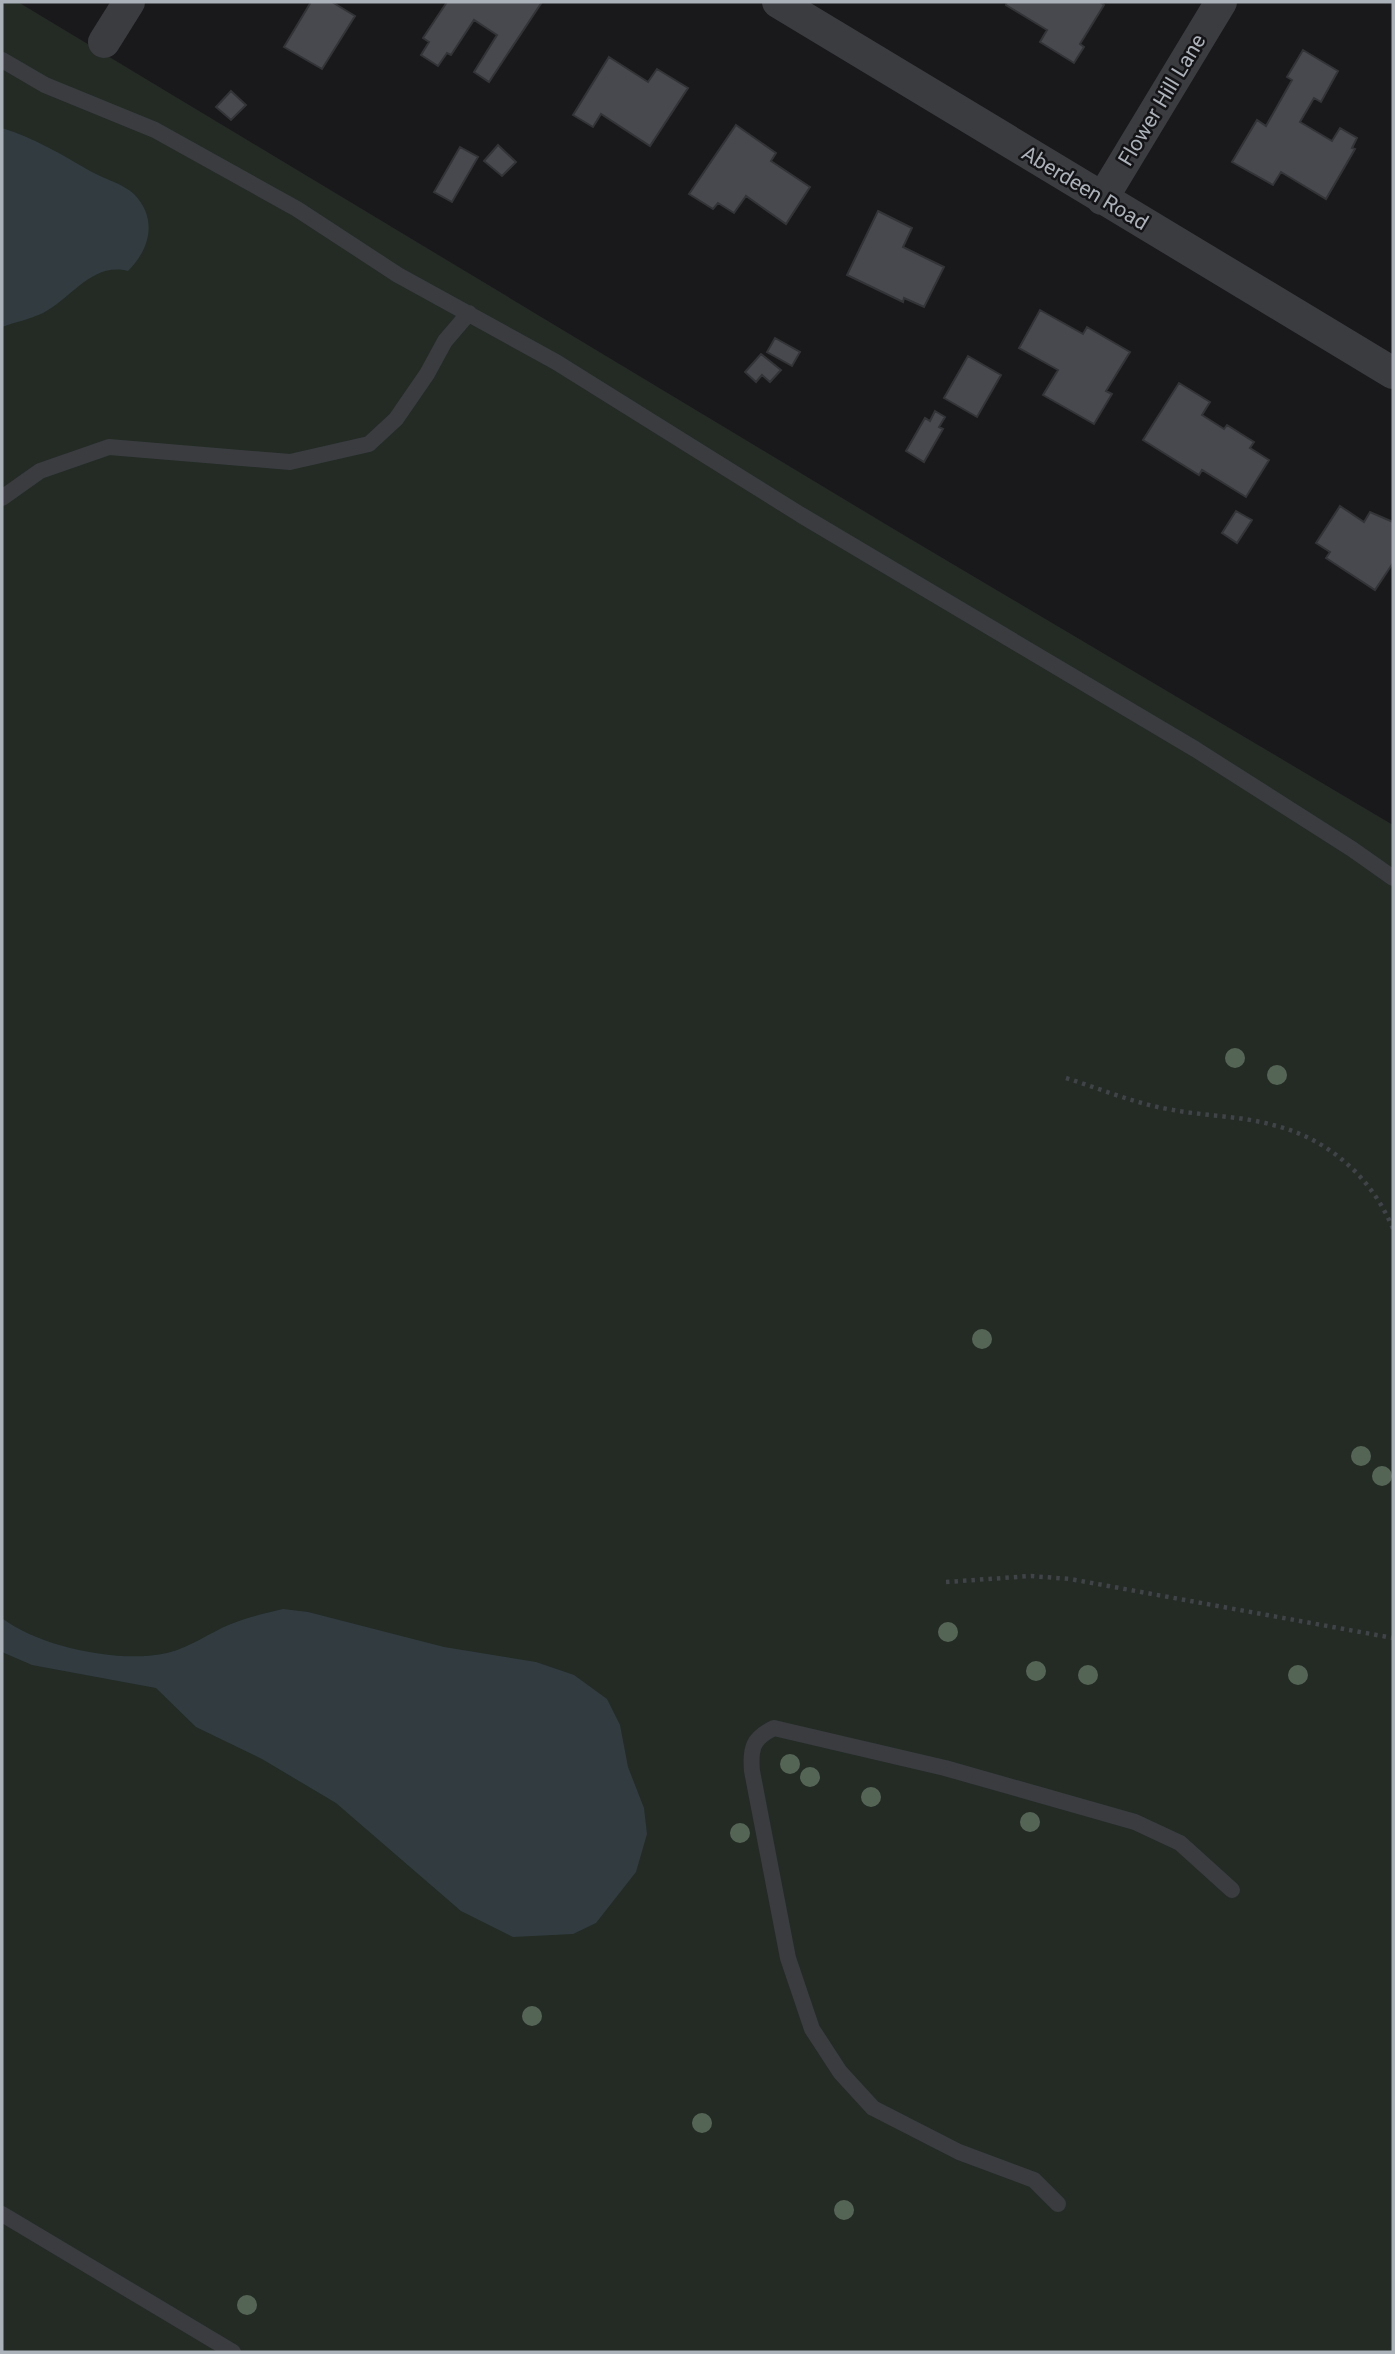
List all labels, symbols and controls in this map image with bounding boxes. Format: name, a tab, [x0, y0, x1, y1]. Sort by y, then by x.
street label: Flower Hill Lane	[1113, 30, 1211, 170]
street label: Aberdeen Road	[1018, 141, 1152, 235]

